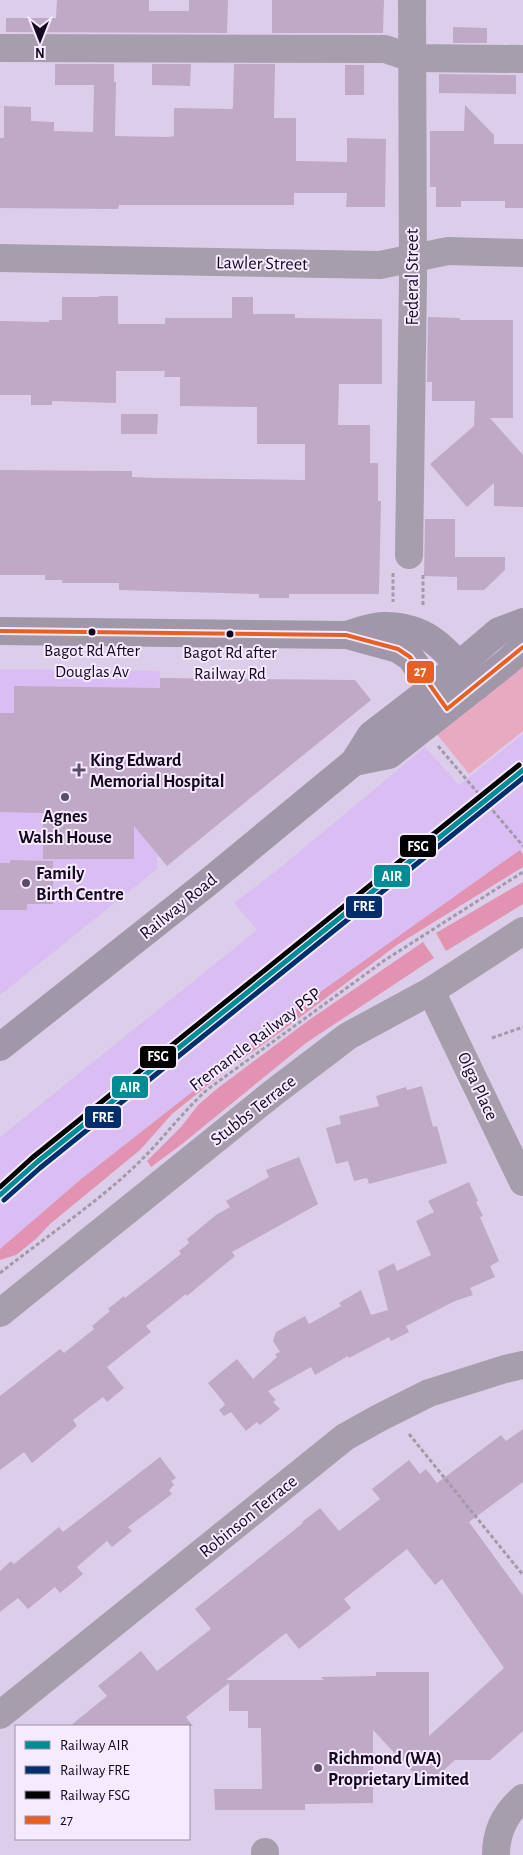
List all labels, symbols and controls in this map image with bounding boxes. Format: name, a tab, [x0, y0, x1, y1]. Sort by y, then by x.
north arrow	[15, 15, 65, 65]
text: N	[35, 45, 45, 59]
street label: Federal Street	[404, 228, 422, 325]
street label: Lawler Street	[216, 254, 308, 274]
marker: Bagot Rd After Douglas Av	[87, 627, 97, 637]
marker: Bagot Rd after Railway Rd	[225, 629, 235, 639]
place label: Bagot Rd After Douglas Av	[44, 642, 140, 680]
place label: Bagot Rd after Railway Rd	[183, 644, 277, 683]
line badge: 27	[406, 660, 435, 684]
text: 27	[414, 665, 426, 679]
place label: King Edward Memorial Hospital	[90, 752, 224, 791]
marker: King Edward Memorial Hospital	[72, 763, 86, 777]
marker: Agnes Walsh House	[59, 791, 71, 803]
place label: Agnes Walsh House	[18, 808, 112, 847]
line badge: FSG	[399, 834, 437, 858]
text: FSG	[407, 840, 429, 854]
line badge: AIR	[373, 864, 411, 888]
place label: Family Birth Centre	[36, 865, 124, 904]
street label: Railway Road	[137, 870, 220, 943]
text: AIR	[382, 870, 402, 884]
marker: Family Birth Centre	[20, 877, 32, 889]
line badge: FRE	[345, 895, 383, 919]
text: FRE	[353, 900, 375, 914]
street label: Fremantle Railway PSP	[187, 985, 325, 1095]
line badge: FSG	[139, 1045, 177, 1069]
text: FSG	[147, 1050, 169, 1064]
street label: Olga Place	[454, 1050, 501, 1123]
street label: Stubbs Terrace	[208, 1072, 300, 1149]
line badge: AIR	[111, 1075, 149, 1099]
text: AIR	[120, 1081, 140, 1095]
line badge: FRE	[84, 1105, 122, 1129]
text: FRE	[92, 1111, 114, 1125]
street label: Robinson Terrace	[197, 1472, 301, 1561]
legend	[15, 1725, 190, 1840]
text: Railway AIR	[60, 1738, 129, 1753]
place label: Richmond (WA) Proprietary Limited	[328, 1750, 470, 1789]
marker: Richmond (WA) Proprietary Limited	[312, 1762, 324, 1774]
text: Railway FRE	[60, 1763, 130, 1778]
text: Railway FSG	[60, 1788, 130, 1803]
text: 27	[60, 1813, 73, 1828]

